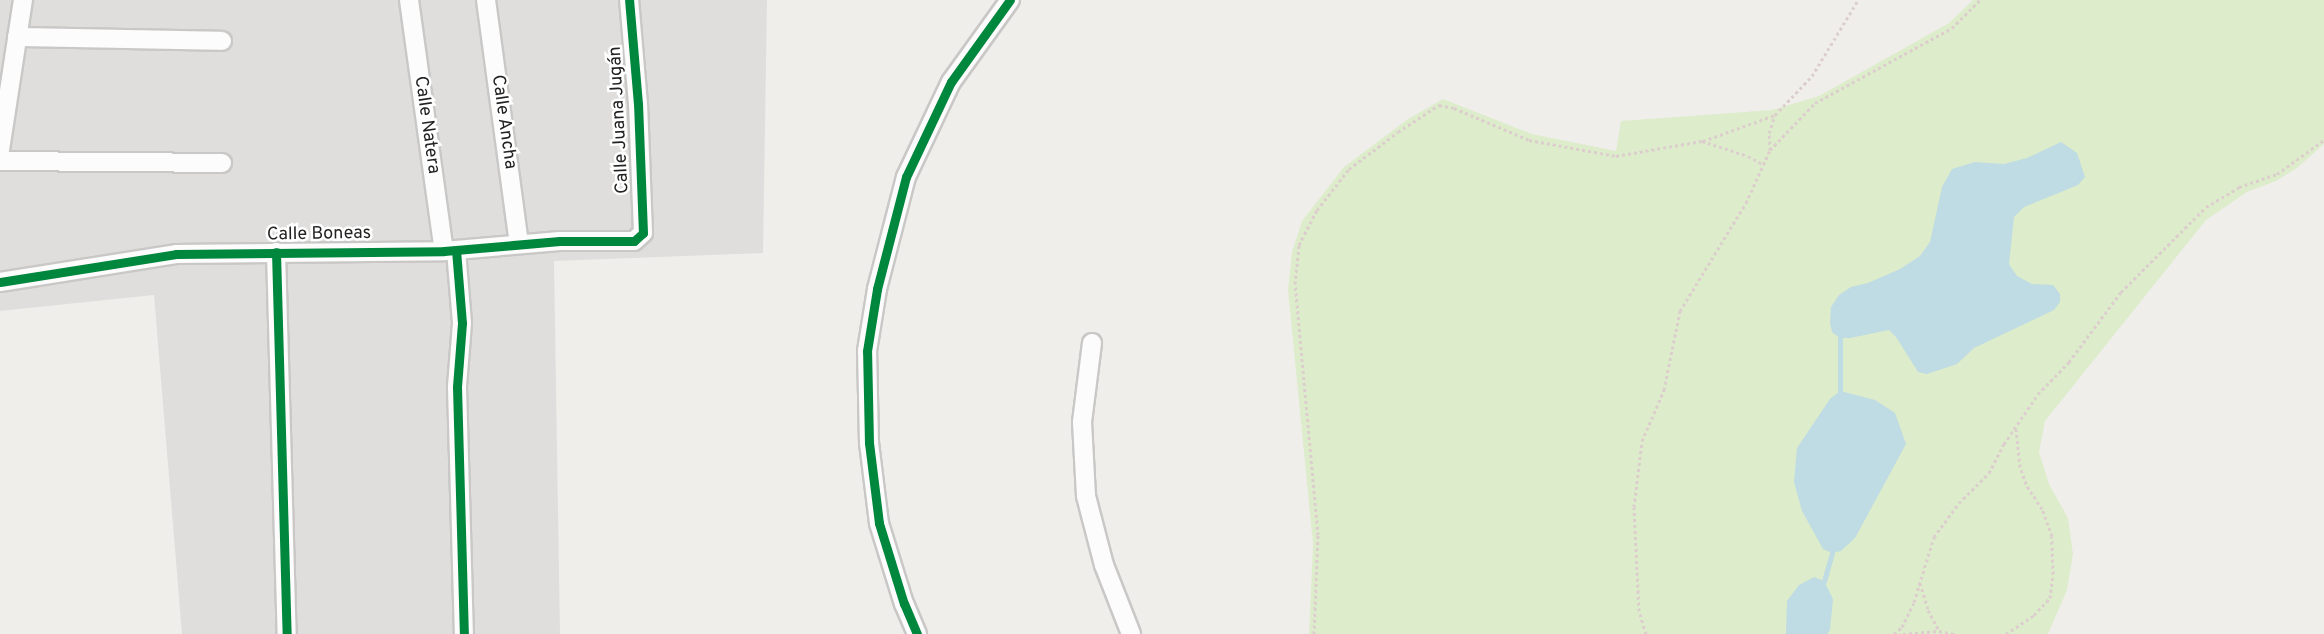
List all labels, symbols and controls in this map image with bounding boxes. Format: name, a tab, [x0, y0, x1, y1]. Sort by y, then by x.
street label: Calle Juana Jugán	[605, 46, 635, 194]
street label: Calle Ancha	[486, 73, 520, 171]
street label: Calle Natera	[408, 75, 444, 175]
street label: Calle Boneas	[267, 223, 371, 247]

